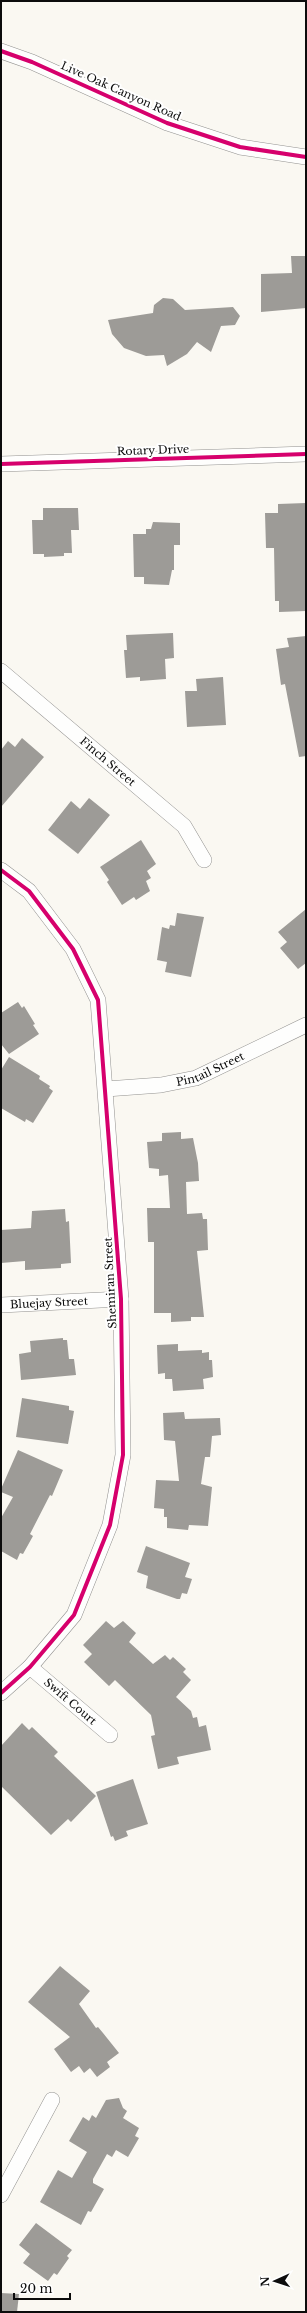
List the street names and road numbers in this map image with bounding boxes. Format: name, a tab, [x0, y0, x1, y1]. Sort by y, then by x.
street label: Live Oak Canyon Road	[59, 58, 184, 124]
street label: Rotary Drive	[117, 442, 189, 458]
street label: Finch Street	[77, 734, 139, 790]
street label: Pintail Street	[175, 1049, 247, 1089]
street label: Shemiran Street	[101, 1236, 119, 1329]
street label: Bluejay Street	[10, 1294, 89, 1312]
street label: Swift Court	[41, 1675, 100, 1728]

